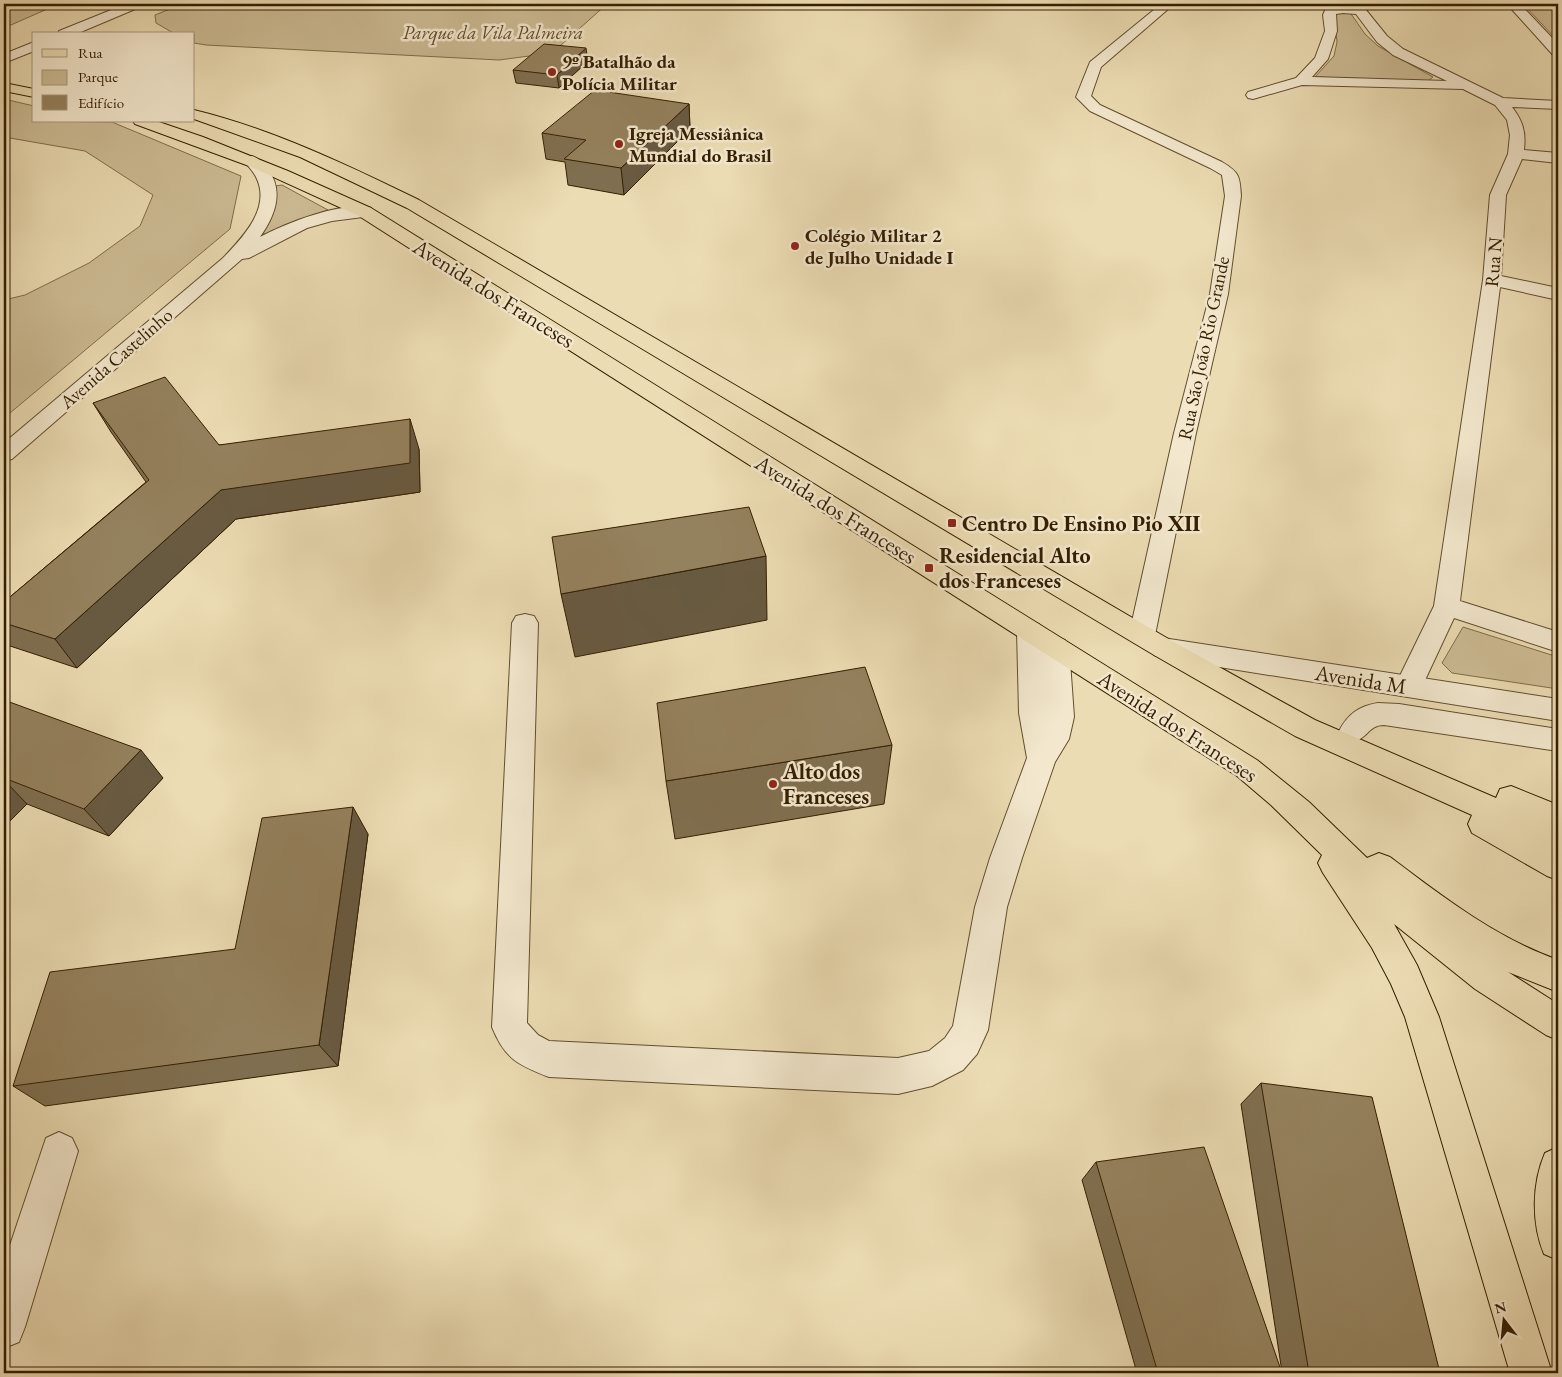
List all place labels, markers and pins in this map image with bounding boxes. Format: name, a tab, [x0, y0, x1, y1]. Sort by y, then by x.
place label: 9º Batalhão da Polícia Militar	[562, 49, 677, 96]
marker: 9º Batalhão da Polícia Militar	[546, 66, 558, 78]
place label: Igreja Messiânica Mundial do Brasil	[629, 121, 772, 168]
marker: Igreja Messiânica Mundial do Brasil	[613, 138, 625, 150]
place label: Colégio Militar 2 de Julho Unidade I	[805, 223, 953, 270]
marker: Colégio Militar 2 de Julho Unidade I	[789, 240, 801, 252]
place label: Centro De Ensino Pio XII	[962, 509, 1200, 538]
marker: Centro De Ensino Pio XII	[946, 517, 958, 529]
place label: Residencial Alto dos Franceses	[939, 541, 1090, 595]
marker: Residencial Alto dos Franceses	[923, 562, 935, 574]
place label: Alto dos Franceses	[782, 757, 869, 811]
marker: Alto dos Franceses	[767, 778, 779, 790]

